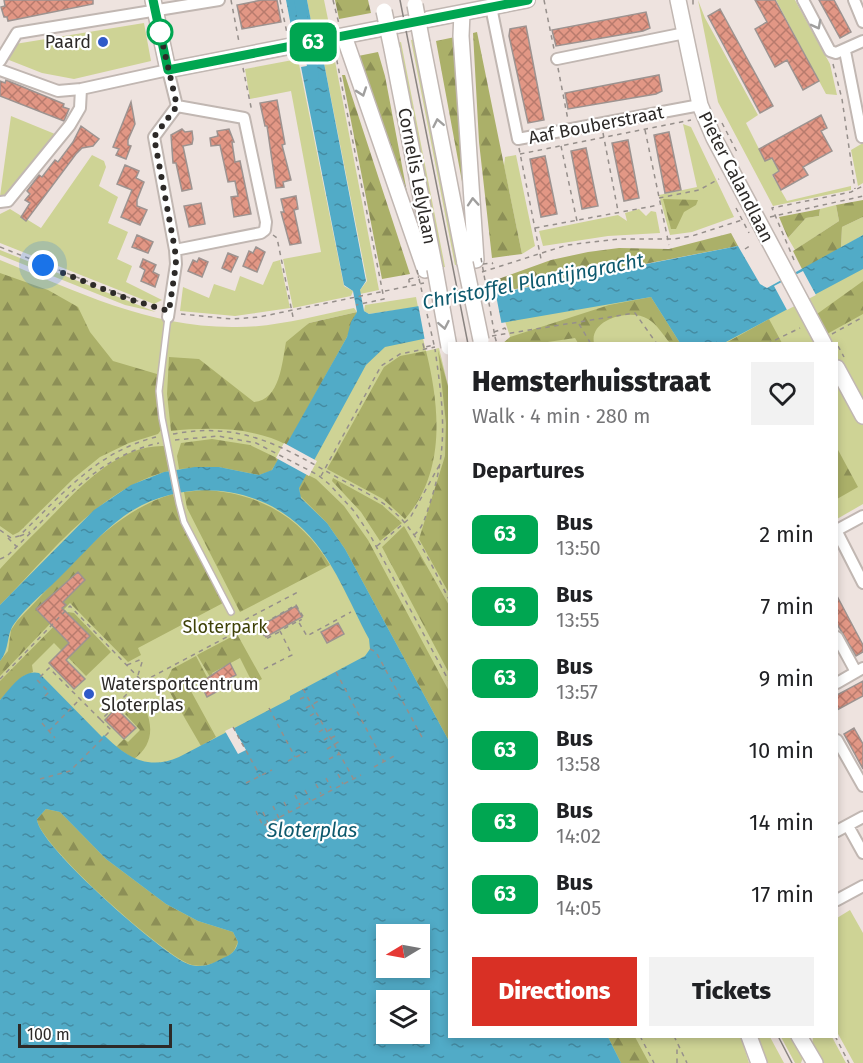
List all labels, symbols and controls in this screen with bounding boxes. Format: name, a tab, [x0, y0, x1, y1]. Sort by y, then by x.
unlabelled marker	[147, 19, 173, 45]
one-way arrow	[810, 19, 821, 30]
line badge: 63	[286, 22, 340, 62]
text: 63	[302, 29, 324, 55]
place label: Paard	[45, 31, 91, 53]
marker: Paard	[96, 35, 110, 49]
one-way arrow	[355, 86, 368, 96]
street label: Aaf Bouberstraat	[527, 101, 666, 149]
street label: Cornelis Lelylaan	[393, 106, 441, 246]
street label: Pieter Calandlaan	[693, 108, 779, 246]
one-way arrow	[432, 118, 445, 128]
one-way arrow	[467, 197, 480, 206]
water label: Christoffel Plantijngracht	[420, 248, 647, 314]
your location	[28, 250, 58, 280]
one-way arrow	[437, 319, 450, 329]
button: heart	[751, 362, 814, 425]
text: Hemsterhuisstraat	[472, 365, 711, 398]
text: Walk · 4 min · 280 m	[472, 404, 650, 428]
text: Departures	[472, 457, 584, 484]
text: Bus	[556, 509, 593, 536]
text: 63	[494, 521, 516, 547]
text: 2 min	[759, 521, 814, 548]
text: 13:50	[556, 536, 601, 560]
text: Bus	[556, 581, 593, 608]
text: 63	[494, 593, 516, 619]
text: 7 min	[760, 593, 814, 620]
text: 13:55	[556, 608, 599, 632]
park label: Sloterpark	[183, 616, 268, 638]
text: Bus	[556, 653, 593, 680]
text: 63	[494, 665, 516, 691]
text: 9 min	[759, 665, 814, 692]
place label: Watersportcentrum Sloterplas	[101, 673, 259, 716]
text: 13:57	[556, 680, 598, 704]
marker: Watersportcentrum Sloterplas	[82, 687, 96, 701]
text: Bus	[556, 725, 593, 752]
text: 63	[494, 737, 516, 763]
text: 10 min	[748, 737, 814, 764]
text: 13:58	[556, 752, 601, 776]
text: Bus	[556, 797, 593, 824]
text: 63	[494, 809, 516, 835]
text: 14 min	[749, 809, 814, 836]
water label: Sloterplas	[266, 818, 357, 842]
text: 14:02	[556, 824, 601, 848]
text: Bus	[556, 869, 593, 896]
text: 63	[494, 881, 516, 907]
text: 17 min	[751, 881, 814, 908]
text: 14:05	[556, 896, 601, 920]
north arrow	[376, 924, 430, 978]
map controls	[376, 924, 430, 1044]
button: Directions	[472, 957, 637, 1026]
button: Tickets	[649, 957, 814, 1026]
button: layers	[376, 990, 430, 1044]
scale bar	[18, 1021, 172, 1048]
text: 100 m	[27, 1025, 70, 1044]

